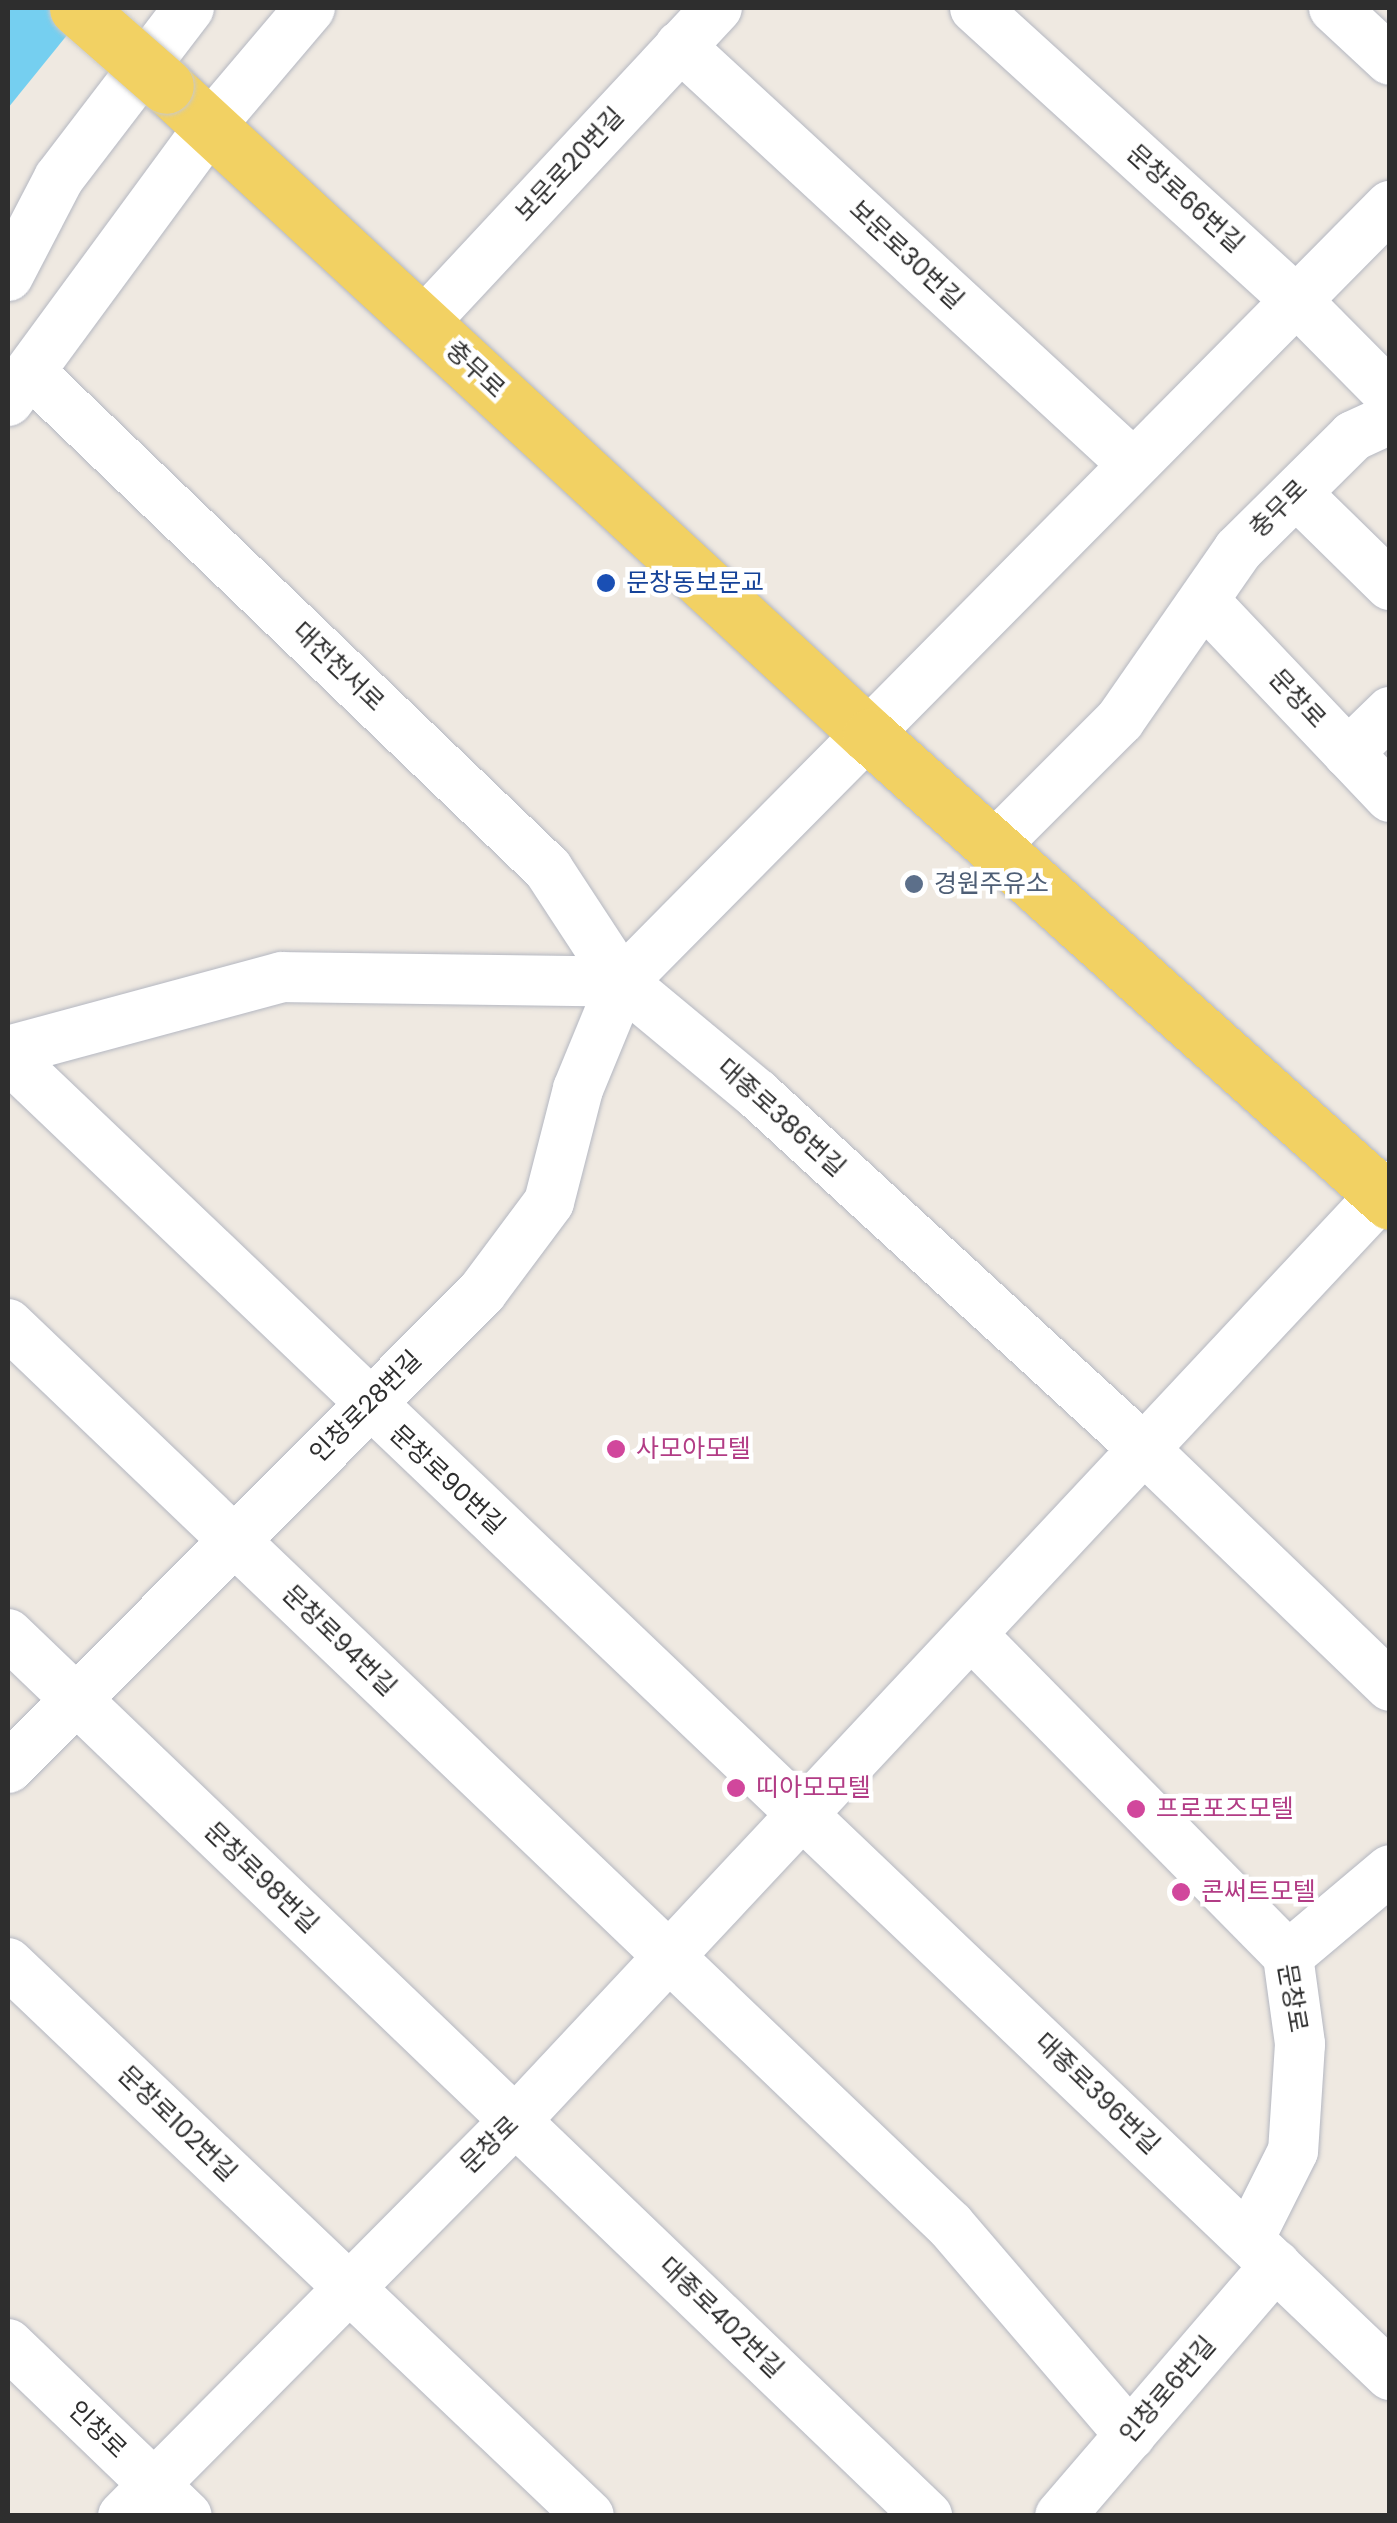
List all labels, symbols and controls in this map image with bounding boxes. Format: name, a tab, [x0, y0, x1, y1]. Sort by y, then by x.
street label: 보문로20번길	[510, 102, 630, 228]
street label: 문창로66번길	[1120, 139, 1250, 259]
street label: 보문로30번길	[843, 194, 969, 316]
street label: 충무로	[440, 336, 510, 404]
street label: 충무로	[1244, 474, 1314, 544]
place label: 문창동보문교	[626, 568, 764, 598]
marker: 문창동보문교	[595, 572, 617, 594]
street label: 대전천서로	[286, 616, 390, 718]
street label: 문창로	[1263, 664, 1331, 734]
place label: 경원주유소	[934, 869, 1049, 899]
marker: 경원주유소	[903, 873, 925, 895]
street label: 대종로386번길	[711, 1053, 851, 1183]
street label: 인창로28번길	[304, 1345, 428, 1469]
street label: 문창로90번길	[383, 1419, 511, 1541]
place label: 사모아모텔	[636, 1434, 751, 1464]
marker: 사모아모텔	[605, 1438, 627, 1460]
street label: 문창로94번길	[276, 1579, 402, 1703]
place label: 띠아모모텔	[756, 1773, 871, 1803]
marker: 띠아모모텔	[725, 1777, 747, 1799]
place label: 프로포즈모텔	[1156, 1794, 1294, 1824]
marker: 프로포즈모텔	[1125, 1798, 1147, 1820]
street label: 문창로98번길	[198, 1816, 324, 1940]
place label: 콘써트모텔	[1201, 1877, 1316, 1907]
marker: 콘써트모텔	[1170, 1881, 1192, 1903]
street label: 문창로	[1271, 1961, 1313, 2035]
street label: 대종로396번길	[1029, 2027, 1165, 2161]
street label: 문창로102번길	[112, 2060, 242, 2188]
street label: 문창로	[455, 2110, 525, 2180]
street label: 대종로402번길	[653, 2251, 789, 2385]
street label: 인창로6번길	[1114, 2331, 1222, 2449]
street label: 인창로	[62, 2395, 132, 2465]

